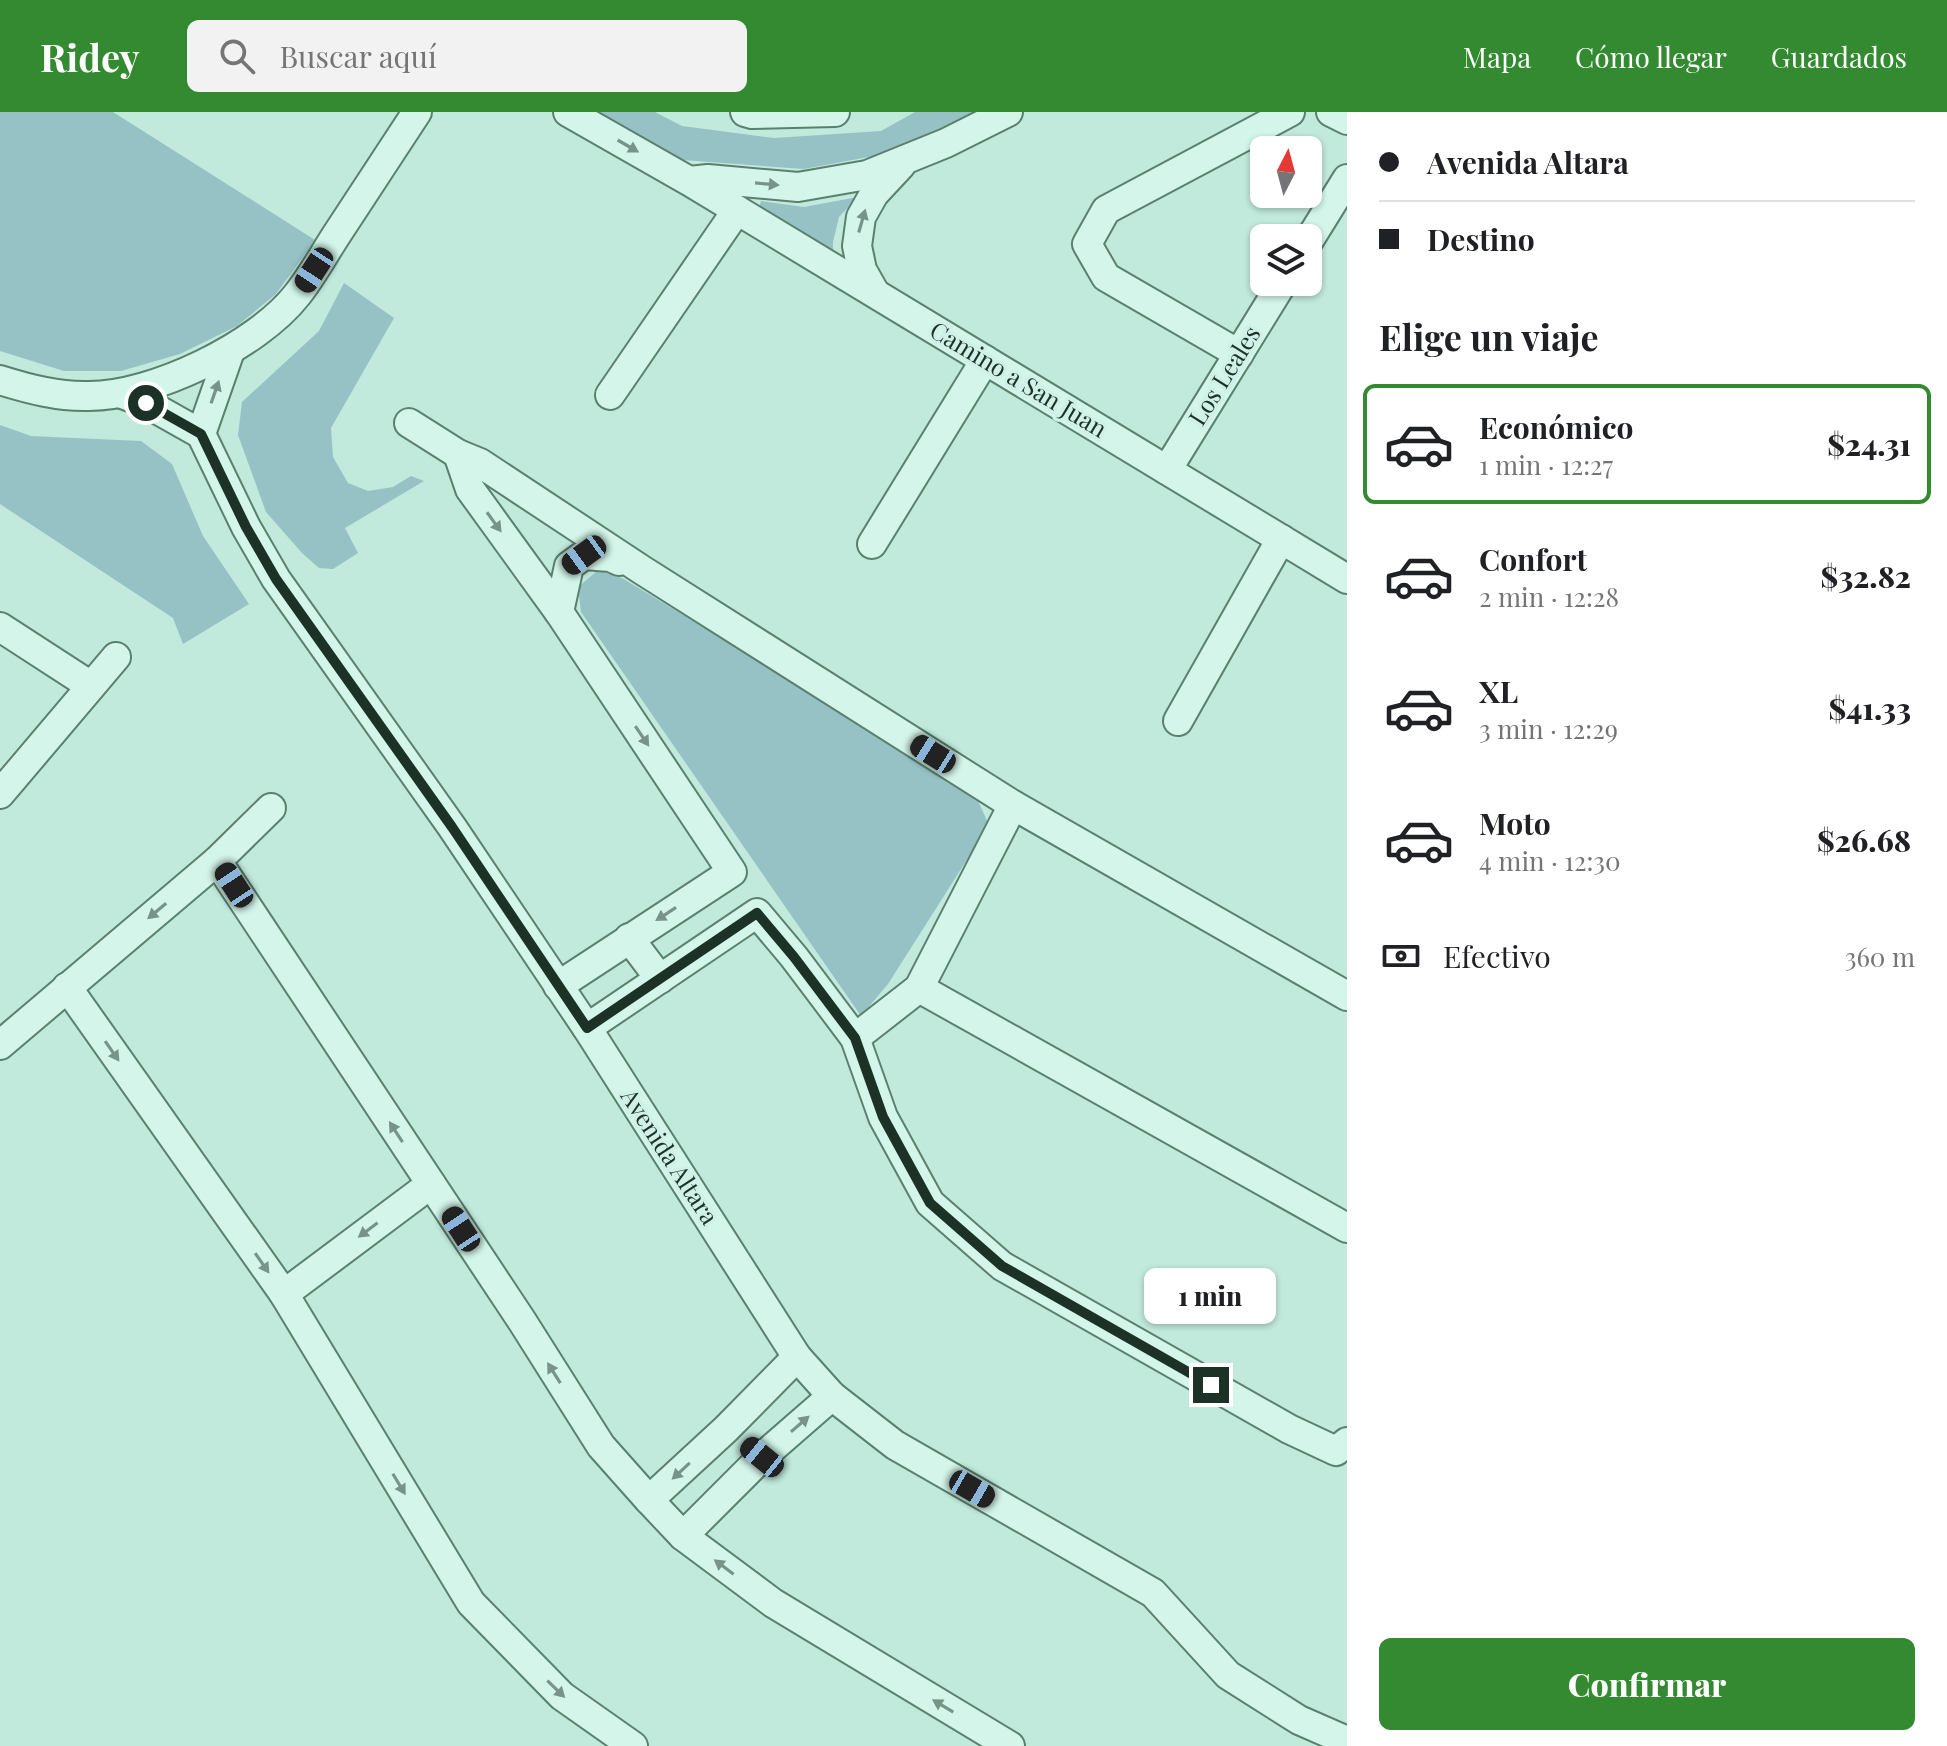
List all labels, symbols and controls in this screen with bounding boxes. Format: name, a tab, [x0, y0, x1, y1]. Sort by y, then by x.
search box	[187, 20, 747, 92]
text: Ridey	[40, 31, 139, 82]
icon: search	[215, 34, 259, 78]
text: Buscar aquí	[279, 36, 437, 76]
text: Mapa	[1463, 38, 1531, 75]
text: Cómo llegar	[1575, 38, 1727, 75]
text: Guardados	[1771, 38, 1907, 75]
north arrow	[1250, 136, 1322, 208]
map controls	[1250, 136, 1322, 296]
one-way arrow	[617, 140, 640, 153]
text: Avenida Altara	[1427, 142, 1629, 182]
one-way arrow	[755, 178, 780, 191]
one-way arrow	[857, 208, 869, 233]
text: Destino	[1427, 219, 1535, 259]
button: layers	[1250, 224, 1322, 296]
car	[291, 243, 337, 297]
text: Elige un viaje	[1379, 312, 1599, 360]
street label: Camino a San Juan	[925, 313, 1113, 444]
street label: Los Leales	[1180, 319, 1266, 431]
one-way arrow	[209, 380, 221, 404]
route start	[128, 385, 164, 421]
text: Económico	[1479, 407, 1634, 447]
icon: car	[1383, 408, 1455, 480]
text: $24.31	[1827, 424, 1911, 464]
text: 1 min · 12:27	[1479, 447, 1613, 482]
one-way arrow	[486, 511, 502, 533]
car	[558, 531, 610, 579]
text: Confort	[1479, 539, 1587, 579]
icon: car	[1383, 540, 1455, 612]
text: $32.82	[1821, 556, 1911, 596]
text: 2 min · 12:28	[1479, 579, 1619, 614]
text: XL	[1479, 671, 1518, 711]
icon: car	[1383, 672, 1455, 744]
text: $41.33	[1828, 688, 1911, 728]
text: 3 min · 12:29	[1479, 711, 1618, 746]
one-way arrow	[634, 725, 648, 747]
car	[906, 731, 960, 777]
text: Moto	[1479, 803, 1551, 843]
icon: car	[1383, 804, 1455, 876]
text: $26.68	[1817, 820, 1911, 860]
text: 4 min · 12:30	[1479, 843, 1621, 878]
car	[211, 858, 257, 912]
one-way arrow	[148, 902, 168, 919]
one-way arrow	[656, 906, 677, 921]
icon: cash	[1379, 934, 1423, 978]
text: Efectivo	[1443, 936, 1551, 976]
text: 360 m	[1845, 939, 1915, 974]
one-way arrow	[104, 1040, 119, 1061]
street label: Avenida Altara	[614, 1081, 727, 1230]
one-way arrow	[389, 1121, 404, 1142]
car	[438, 1202, 484, 1256]
one-way arrow	[358, 1222, 378, 1238]
one-way arrow	[254, 1252, 269, 1273]
callout: 1 min	[1145, 1269, 1277, 1325]
text: 1 min	[1178, 1278, 1242, 1313]
one-way arrow	[547, 1362, 562, 1383]
route end	[1193, 1367, 1229, 1403]
one-way arrow	[789, 1416, 809, 1433]
car	[736, 1433, 788, 1481]
one-way arrow	[672, 1461, 691, 1479]
car	[945, 1467, 999, 1511]
one-way arrow	[392, 1473, 406, 1495]
one-way arrow	[714, 1559, 734, 1575]
button: Confirmar	[1379, 1638, 1915, 1730]
one-way arrow	[546, 1679, 565, 1698]
one-way arrow	[932, 1699, 954, 1713]

